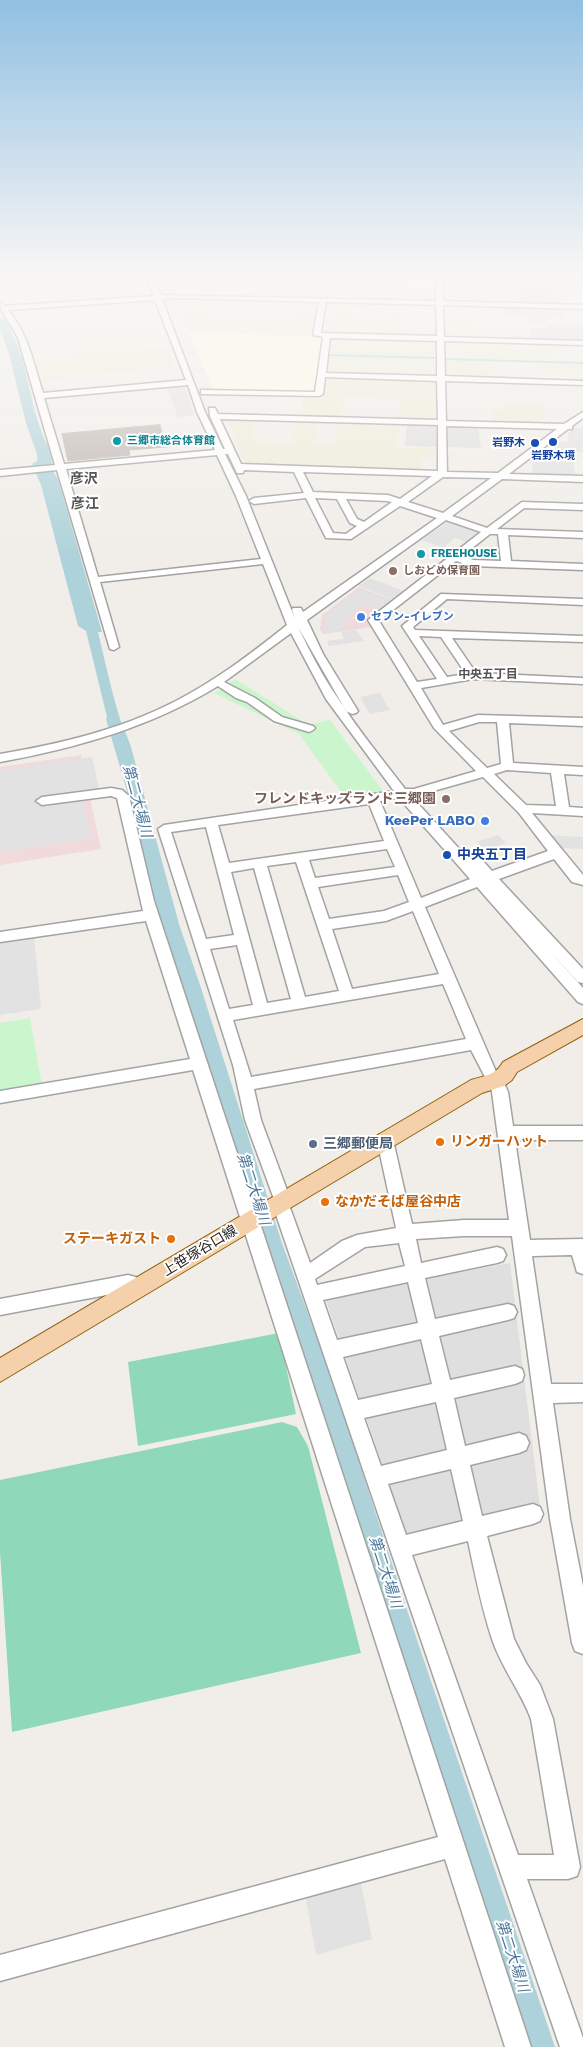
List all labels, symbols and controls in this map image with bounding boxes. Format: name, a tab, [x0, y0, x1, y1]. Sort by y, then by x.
place label: 三郷市総合体育館	[127, 434, 215, 448]
marker: 三郷市総合体育館	[111, 435, 123, 447]
place label: 岩野木	[492, 436, 525, 450]
marker: 岩野木境	[547, 436, 559, 448]
marker: 岩野木	[529, 437, 541, 449]
place label: 岩野木境	[531, 449, 575, 463]
district label: 彦沢	[70, 471, 98, 487]
district label: 彦江	[71, 496, 99, 512]
place label: FREEHOUSE	[431, 547, 497, 561]
marker: FREEHOUSE	[415, 548, 427, 560]
place label: しおどめ保育園	[403, 564, 480, 578]
marker: しおどめ保育園	[387, 565, 399, 577]
place label: セブン-イレブン	[371, 610, 454, 624]
marker: セブン-イレブン	[355, 611, 367, 623]
district label: 中央五丁目	[458, 667, 518, 681]
water label: 第二大場川	[119, 762, 155, 840]
place label: フレンドキッズランド三郷園	[254, 791, 436, 807]
marker: フレンドキッズランド三郷園	[440, 793, 452, 805]
place label: KeePer LABO	[385, 813, 475, 829]
marker: KeePer LABO	[479, 815, 491, 827]
place label: 中央五丁目	[457, 847, 527, 863]
marker: 中央五丁目	[441, 849, 453, 861]
place label: リンガーハット	[450, 1134, 548, 1150]
place label: 三郷郵便局	[323, 1136, 393, 1152]
marker: リンガーハット	[434, 1136, 446, 1148]
marker: 三郷郵便局	[307, 1138, 319, 1150]
water label: 第二大場川	[233, 1151, 273, 1227]
place label: なかだそば屋谷中店	[335, 1194, 461, 1210]
marker: なかだそば屋谷中店	[319, 1196, 331, 1208]
street label: 上笹塚谷口線	[160, 1222, 240, 1280]
place label: ステーキガスト	[63, 1231, 161, 1247]
marker: ステーキガスト	[165, 1233, 177, 1245]
water label: 第二大場川	[365, 1534, 405, 1610]
water label: 第二大場川	[492, 1918, 532, 1994]

